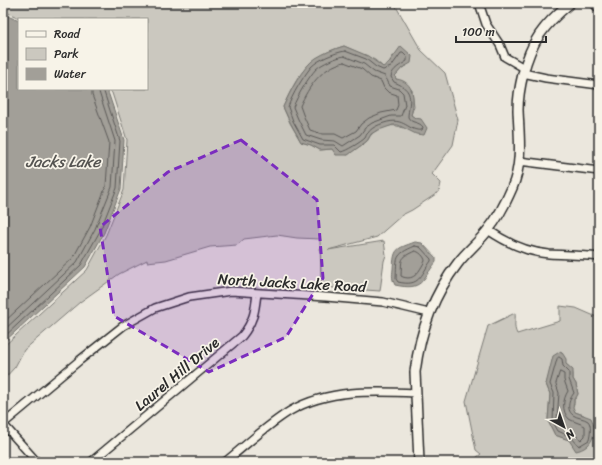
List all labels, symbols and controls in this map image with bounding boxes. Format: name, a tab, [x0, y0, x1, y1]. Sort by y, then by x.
legend	[18, 18, 148, 90]
scale bar	[456, 18, 546, 44]
text: 100 m	[462, 21, 495, 43]
text: Road	[54, 23, 81, 45]
text: Park	[54, 43, 79, 65]
text: Water	[54, 63, 87, 85]
water label: Jacks Lake	[26, 147, 102, 176]
street label: North Jacks Lake Road	[217, 266, 368, 300]
street label: Laurel Hill Drive	[129, 330, 225, 418]
north arrow	[544, 407, 584, 447]
text: N	[561, 424, 580, 444]

